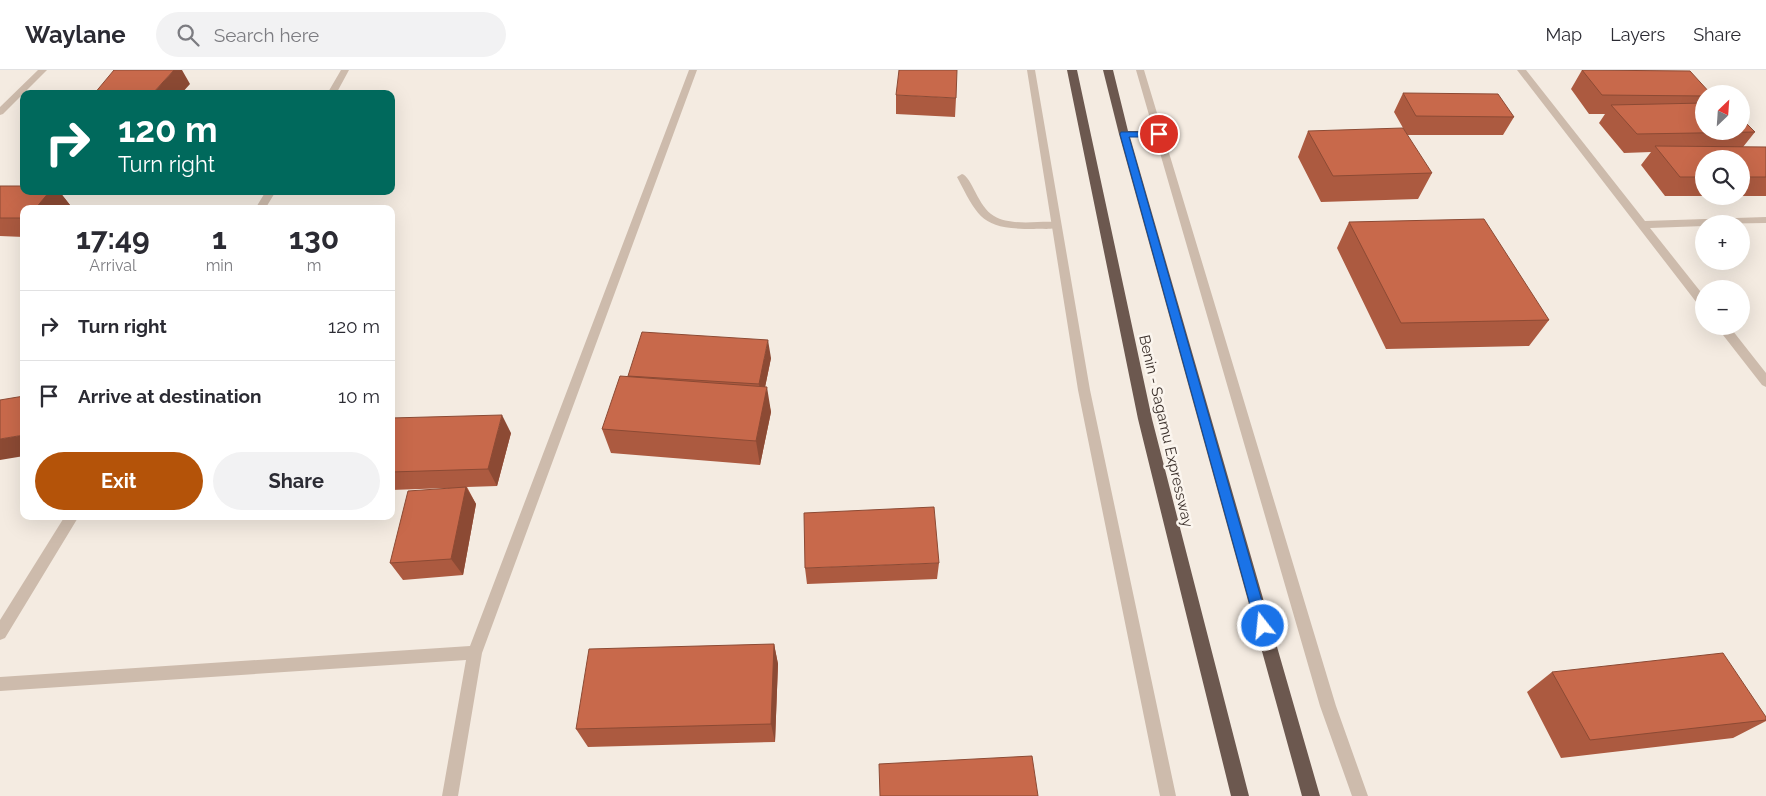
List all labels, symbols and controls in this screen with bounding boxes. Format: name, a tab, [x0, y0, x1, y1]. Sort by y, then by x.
search box	[156, 12, 506, 57]
text: Waylane	[25, 20, 126, 49]
icon: search	[174, 21, 202, 49]
text: Search here	[214, 24, 319, 46]
text: Map	[1546, 24, 1582, 45]
text: Layers	[1610, 24, 1665, 45]
text: Share	[1693, 24, 1741, 45]
north arrow	[1695, 85, 1750, 140]
map controls	[1695, 85, 1750, 335]
text: 120 m	[118, 109, 218, 150]
icon: right	[35, 110, 100, 175]
pin	[1138, 113, 1180, 155]
icon: arrive	[1145, 120, 1173, 148]
button: search	[1695, 150, 1750, 205]
text: Turn right	[118, 151, 215, 177]
button: +	[1695, 215, 1750, 270]
text: 17:49	[76, 221, 150, 256]
text: 1	[212, 221, 227, 256]
text: 130	[289, 221, 339, 256]
text: Arrival	[89, 256, 136, 275]
text: min	[206, 256, 233, 275]
text: m	[307, 256, 321, 275]
button: −	[1695, 280, 1750, 335]
icon: right	[35, 312, 63, 340]
text: Turn right	[78, 315, 167, 337]
text: 120 m	[328, 315, 380, 337]
street label: Benin - Sagamu Expressway	[1135, 333, 1197, 529]
icon: arrive	[35, 382, 63, 410]
text: Arrive at destination	[78, 385, 262, 407]
text: 10 m	[338, 385, 380, 407]
button: Exit	[35, 452, 203, 510]
button: Share	[213, 452, 380, 510]
position arrow	[1236, 599, 1288, 651]

